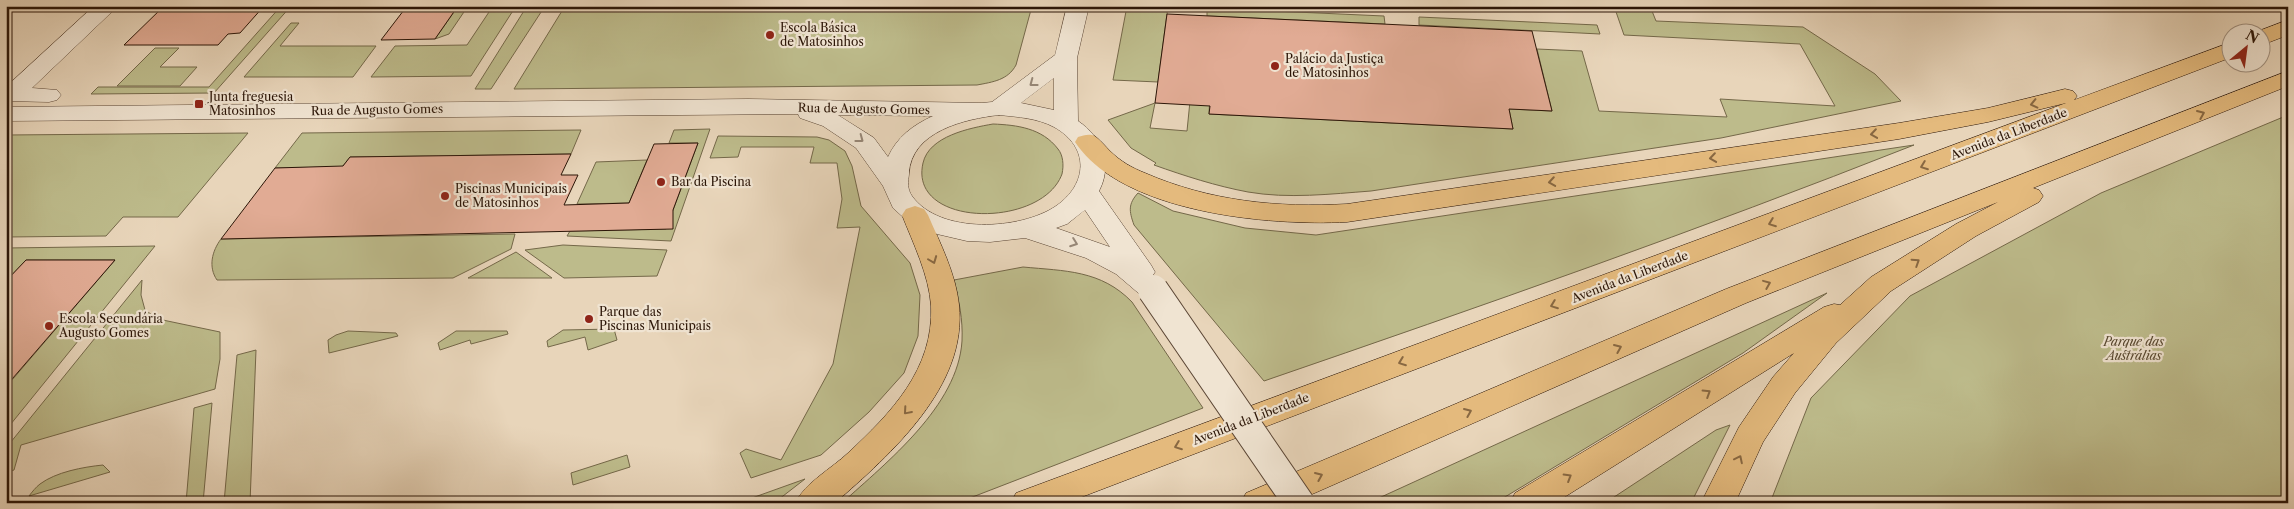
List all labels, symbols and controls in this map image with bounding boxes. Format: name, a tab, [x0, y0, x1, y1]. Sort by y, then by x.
place label: Escola Básica de Matosinhos	[780, 20, 864, 49]
north arrow	[2222, 22, 2272, 72]
text: N	[2243, 26, 2262, 47]
marker: Escola Básica de Matosinhos	[764, 29, 776, 41]
place label: Palácio da Justiça de Matosinhos	[1285, 51, 1384, 80]
marker: Palácio da Justiça de Matosinhos	[1269, 60, 1281, 72]
one-way arrow	[1029, 77, 1039, 86]
place label: Junta freguesia Matosinhos	[207, 89, 294, 118]
marker: Junta freguesia Matosinhos	[193, 98, 205, 110]
one-way arrow	[2029, 98, 2038, 109]
street label: Rua de Augusto Gomes	[798, 100, 930, 117]
street label: Rua de Augusto Gomes	[311, 101, 443, 118]
street label: Avenida da Liberdade	[1947, 104, 2069, 163]
one-way arrow	[2196, 110, 2205, 121]
one-way arrow	[1870, 129, 1878, 139]
one-way arrow	[854, 133, 863, 142]
one-way arrow	[1709, 152, 1717, 163]
one-way arrow	[1920, 160, 1929, 170]
place label: Bar da Piscina	[671, 174, 752, 189]
marker: Bar da Piscina	[655, 176, 667, 188]
one-way arrow	[1548, 176, 1557, 186]
place label: Piscinas Municipais de Matosinhos	[455, 181, 567, 210]
marker: Piscinas Municipais de Matosinhos	[439, 190, 451, 202]
one-way arrow	[1768, 217, 1777, 227]
one-way arrow	[1070, 237, 1078, 247]
street label: Avenida da Liberdade	[1568, 247, 1690, 306]
one-way arrow	[927, 255, 937, 264]
one-way arrow	[1910, 259, 1919, 269]
one-way arrow	[1762, 280, 1771, 290]
one-way arrow	[1551, 299, 1559, 309]
place label: Parque das Piscinas Municipais	[599, 304, 711, 333]
place label: Escola Secundária Augusto Gomes	[58, 311, 164, 340]
marker: Parque das Piscinas Municipais	[583, 313, 595, 325]
marker: Escola Secundária Augusto Gomes	[43, 320, 55, 332]
park label: Parque das Austrálias	[2103, 334, 2165, 363]
one-way arrow	[1613, 343, 1622, 354]
one-way arrow	[1398, 356, 1407, 366]
street label: Avenida da Liberdade	[1189, 389, 1311, 448]
one-way arrow	[1702, 389, 1711, 399]
one-way arrow	[904, 405, 913, 414]
one-way arrow	[1464, 408, 1472, 418]
one-way arrow	[1174, 440, 1183, 450]
one-way arrow	[1733, 455, 1744, 464]
one-way arrow	[1314, 472, 1323, 483]
one-way arrow	[1563, 474, 1572, 484]

